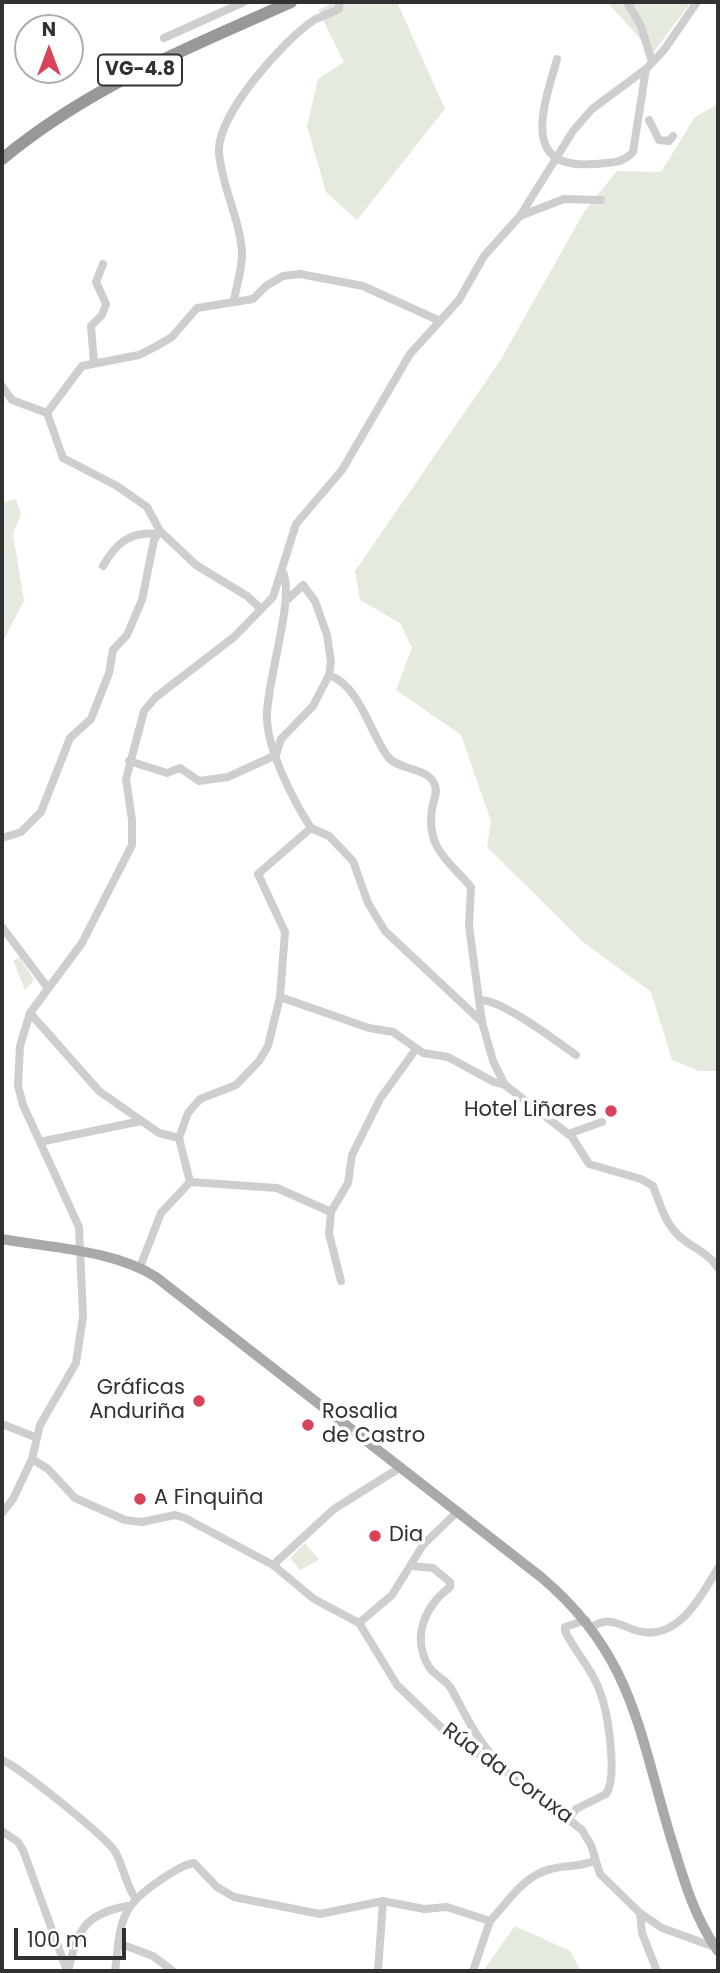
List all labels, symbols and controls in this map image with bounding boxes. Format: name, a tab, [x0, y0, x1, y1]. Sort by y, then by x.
north arrow	[14, 14, 84, 84]
text: N	[42, 16, 56, 43]
road number: VG-4.8	[98, 54, 182, 86]
place label: Hotel Liñares	[464, 1098, 597, 1124]
marker: Hotel Liñares	[603, 1103, 619, 1119]
place label: Gráficas Anduriña	[89, 1376, 185, 1426]
marker: Gráficas Anduriña	[191, 1393, 207, 1409]
place label: Rosalia de Castro	[322, 1400, 425, 1450]
marker: Rosalia de Castro	[300, 1417, 316, 1433]
place label: A Finquiña	[154, 1486, 263, 1512]
marker: A Finquiña	[132, 1491, 148, 1507]
place label: Dia	[389, 1523, 423, 1549]
marker: Dia	[367, 1528, 383, 1544]
street label: Rúa da Coruxa	[437, 1718, 577, 1830]
scale bar	[18, 1913, 130, 1957]
text: 100 m	[27, 1925, 87, 1954]

